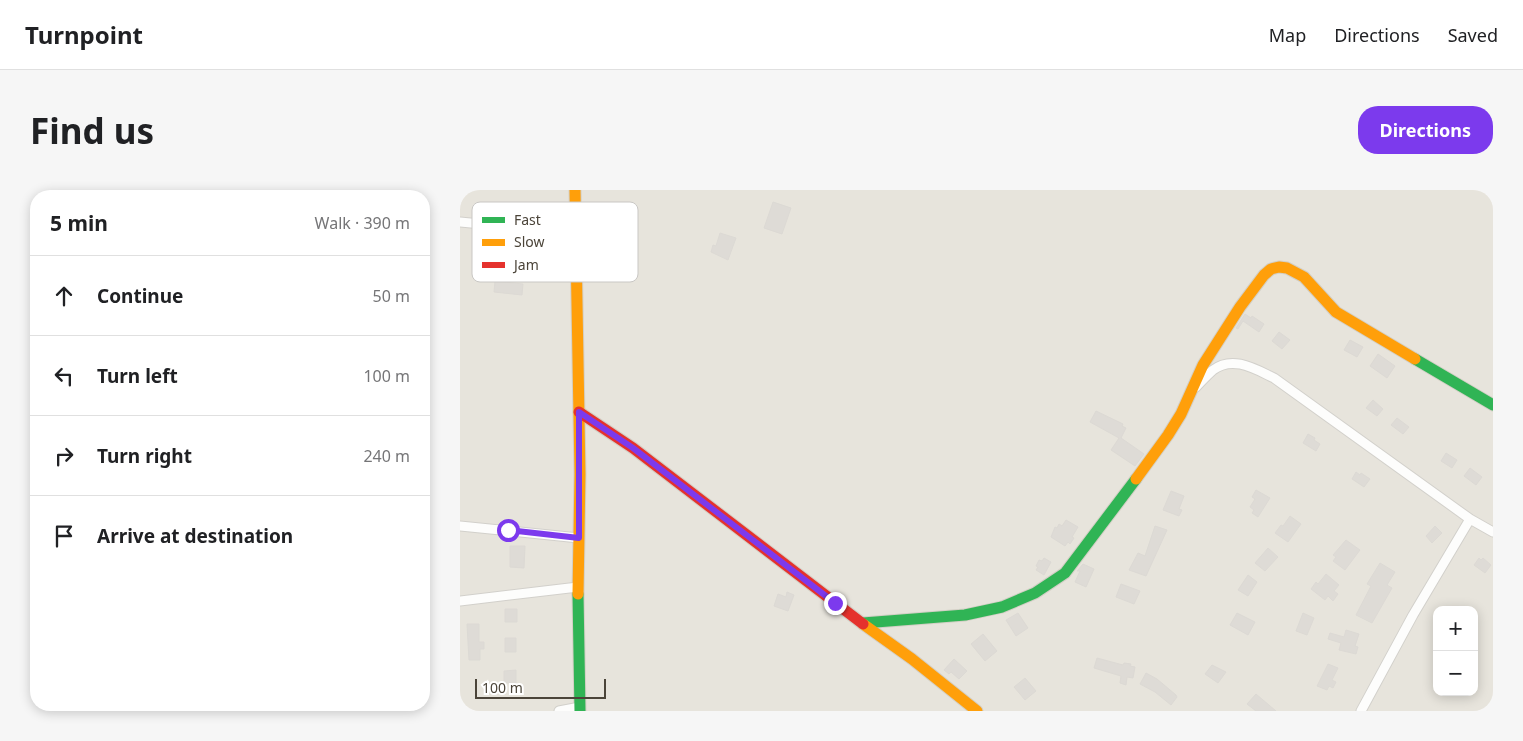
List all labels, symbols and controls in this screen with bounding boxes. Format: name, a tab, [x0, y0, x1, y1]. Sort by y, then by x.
text: Turnpoint	[25, 18, 143, 51]
text: Map	[1269, 23, 1306, 47]
text: Directions	[1334, 23, 1420, 47]
text: Saved	[1448, 23, 1498, 47]
button: Directions	[1358, 106, 1493, 154]
text: Find us	[30, 107, 154, 154]
legend	[472, 202, 638, 282]
text: 5 min	[50, 209, 108, 237]
text: Fast	[514, 210, 541, 229]
text: Walk · 390 m	[315, 212, 410, 234]
text: Slow	[514, 232, 545, 251]
text: Jam	[512, 255, 539, 274]
icon: ahead	[50, 282, 78, 310]
text: Continue	[97, 283, 183, 309]
text: 50 m	[373, 285, 410, 307]
icon: left	[50, 362, 78, 390]
text: Turn left	[97, 363, 178, 389]
text: 100 m	[363, 365, 410, 387]
icon: right	[50, 442, 78, 470]
text: Turn right	[97, 443, 192, 469]
text: 240 m	[363, 445, 410, 467]
route start	[497, 519, 520, 542]
icon: arrive	[50, 522, 78, 550]
text: Arrive at destination	[97, 523, 293, 549]
route end	[824, 592, 847, 615]
map controls	[1433, 606, 1478, 696]
button: +	[1433, 606, 1478, 651]
button: −	[1433, 651, 1478, 696]
scale bar	[475, 676, 606, 699]
text: 100 m	[482, 678, 523, 697]

